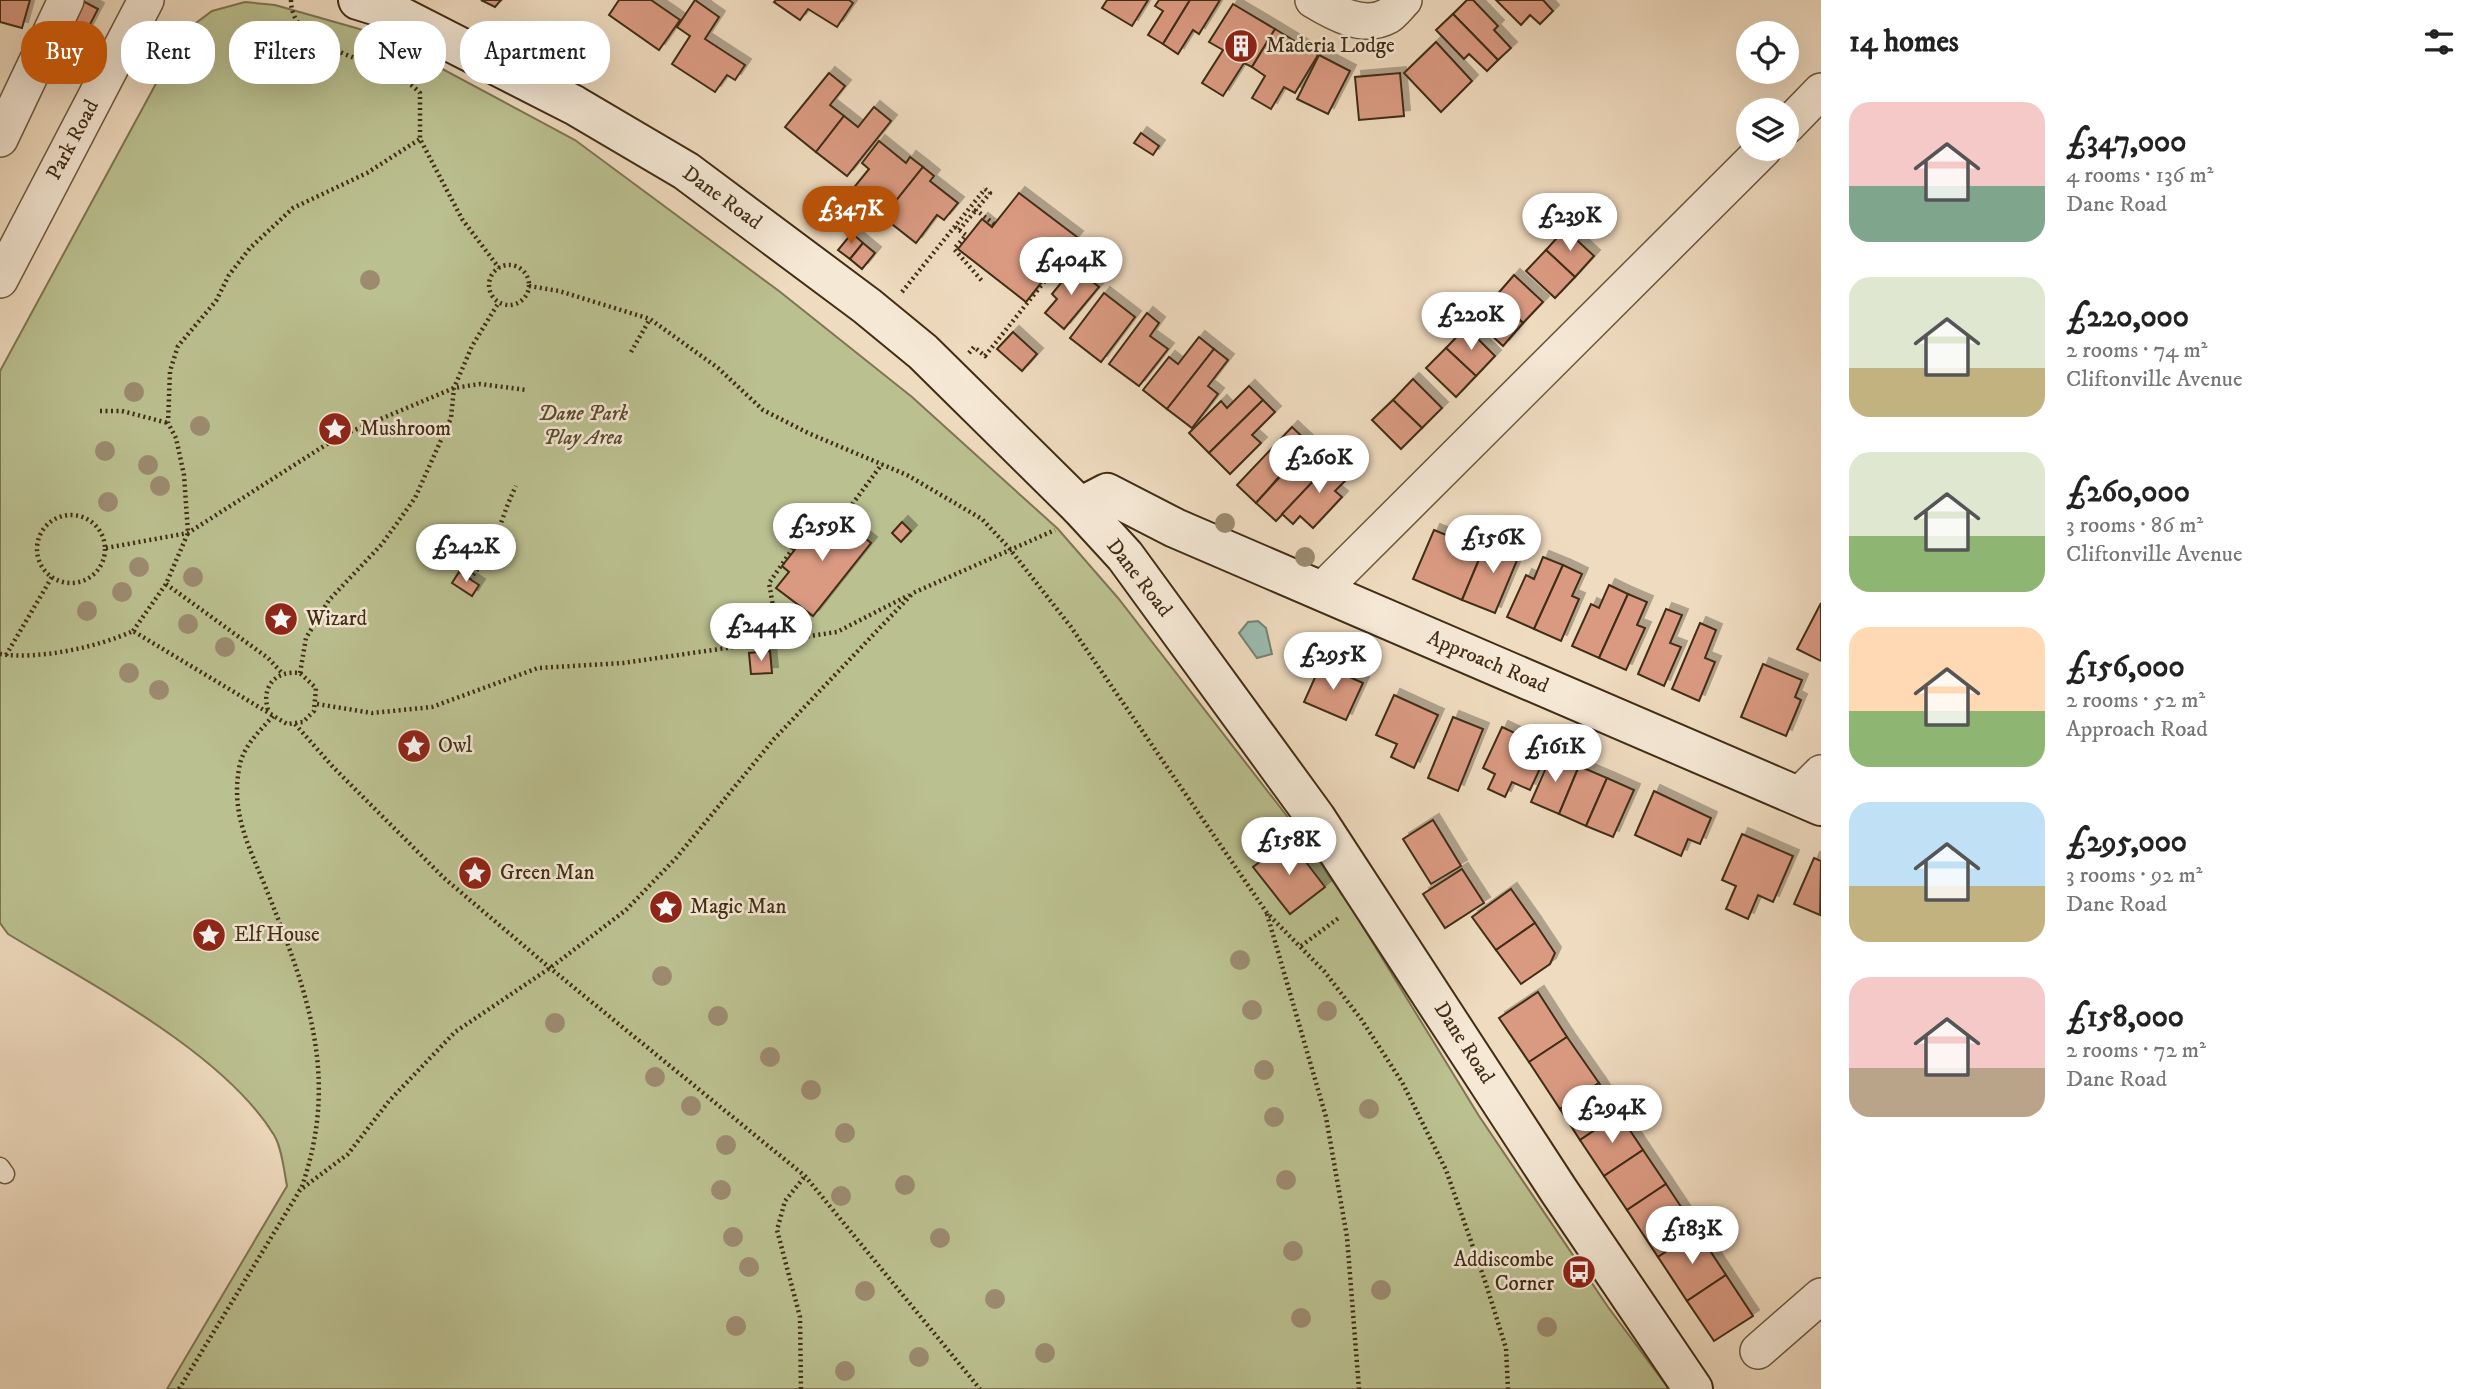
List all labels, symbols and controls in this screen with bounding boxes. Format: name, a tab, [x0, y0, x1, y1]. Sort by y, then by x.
chip: Buy	[21, 21, 107, 84]
chip: Rent	[121, 21, 215, 84]
chip: Filters	[229, 21, 340, 84]
chip: New	[354, 21, 446, 84]
chip: Apartment	[460, 21, 610, 84]
map controls	[1736, 21, 1799, 161]
button: locate	[1736, 21, 1799, 84]
icon: filters	[2420, 23, 2458, 61]
text: 14 homes	[1849, 24, 1959, 61]
building icon: Maderia Lodge	[1222, 27, 1260, 65]
place label: Maderia Lodge	[1266, 33, 1395, 59]
street label: Park Road	[41, 95, 105, 185]
button: layers	[1736, 98, 1799, 161]
text: £347,000	[2066, 124, 2186, 161]
icon: home	[1905, 130, 1989, 214]
street label: Dane Road	[677, 160, 767, 236]
text: 4 rooms · 136 m²	[2066, 161, 2213, 190]
pin: £347K	[802, 187, 900, 246]
text: Dane Road	[2066, 190, 2167, 219]
text: £347K	[818, 194, 884, 223]
pin: £239K	[1521, 194, 1619, 253]
text: £239K	[1538, 201, 1602, 230]
pin: £404K	[1022, 238, 1120, 297]
text: £404K	[1036, 245, 1106, 274]
pin: £220K	[1422, 292, 1520, 352]
text: £220,000	[2066, 299, 2189, 336]
text: £220K	[1437, 300, 1505, 329]
icon: home	[1905, 305, 1989, 389]
text: 2 rooms · 74 m²	[2066, 336, 2207, 365]
text: Cliftonville Avenue	[2066, 365, 2243, 394]
park label: Dane Park Play Area	[538, 401, 628, 451]
place icon: Mushroom	[316, 410, 354, 448]
place label: Mushroom	[360, 416, 451, 442]
pin: £260K	[1270, 435, 1368, 495]
text: £260K	[1285, 443, 1353, 472]
text: £260,000	[2066, 474, 2190, 511]
icon: home	[1905, 480, 1989, 564]
pin: £259K	[773, 504, 871, 563]
text: £259K	[789, 511, 855, 540]
text: 3 rooms · 86 m²	[2066, 511, 2203, 540]
pin: £156K	[1444, 516, 1542, 575]
text: £156K	[1461, 523, 1525, 552]
pin: £242K	[417, 524, 515, 584]
text: £242K	[432, 532, 500, 561]
street label: Dane Road	[1100, 534, 1178, 623]
text: Cliftonville Avenue	[2066, 540, 2243, 569]
place icon: Wizard	[262, 600, 300, 638]
pin: £244K	[712, 604, 810, 663]
place label: Wizard	[305, 606, 367, 632]
text: £244K	[726, 611, 796, 640]
street label: Approach Road	[1423, 625, 1553, 699]
pin: £295K	[1284, 632, 1382, 692]
text: £295K	[1300, 640, 1366, 669]
text: £156,000	[2066, 649, 2185, 686]
icon: home	[1905, 655, 1989, 739]
text: 2 rooms · 52 m²	[2066, 686, 2205, 715]
text: Approach Road	[2066, 715, 2208, 744]
pin: £161K	[1506, 724, 1604, 784]
place icon: Owl	[395, 727, 433, 765]
text: £161K	[1525, 732, 1585, 761]
place label: Owl	[438, 733, 473, 759]
pin: £158K	[1240, 818, 1338, 877]
text: £295,000	[2066, 824, 2187, 861]
text: £158K	[1257, 825, 1321, 854]
icon: home	[1905, 830, 1989, 914]
place icon: Green Man	[456, 854, 494, 892]
place label: Green Man	[500, 860, 594, 886]
text: 3 rooms · 92 m²	[2066, 861, 2203, 890]
place icon: Magic Man	[647, 888, 685, 926]
text: Dane Road	[2066, 890, 2167, 919]
place label: Magic Man	[690, 894, 786, 920]
place icon: Elf House	[190, 916, 228, 954]
place label: Elf House	[234, 922, 320, 948]
street label: Dane Road	[1428, 997, 1500, 1089]
text: £158,000	[2066, 999, 2184, 1036]
icon: home	[1905, 1005, 1989, 1089]
text: 2 rooms · 72 m²	[2066, 1036, 2206, 1065]
text: Dane Road	[2066, 1065, 2167, 1094]
pin: £294K	[1563, 1086, 1661, 1145]
text: £294K	[1578, 1093, 1646, 1122]
pin: £183K	[1643, 1206, 1741, 1266]
text: £183K	[1662, 1214, 1722, 1243]
place label: Addiscombe Corner	[1454, 1247, 1554, 1297]
bus stop icon: Addiscombe Corner	[1560, 1253, 1598, 1291]

